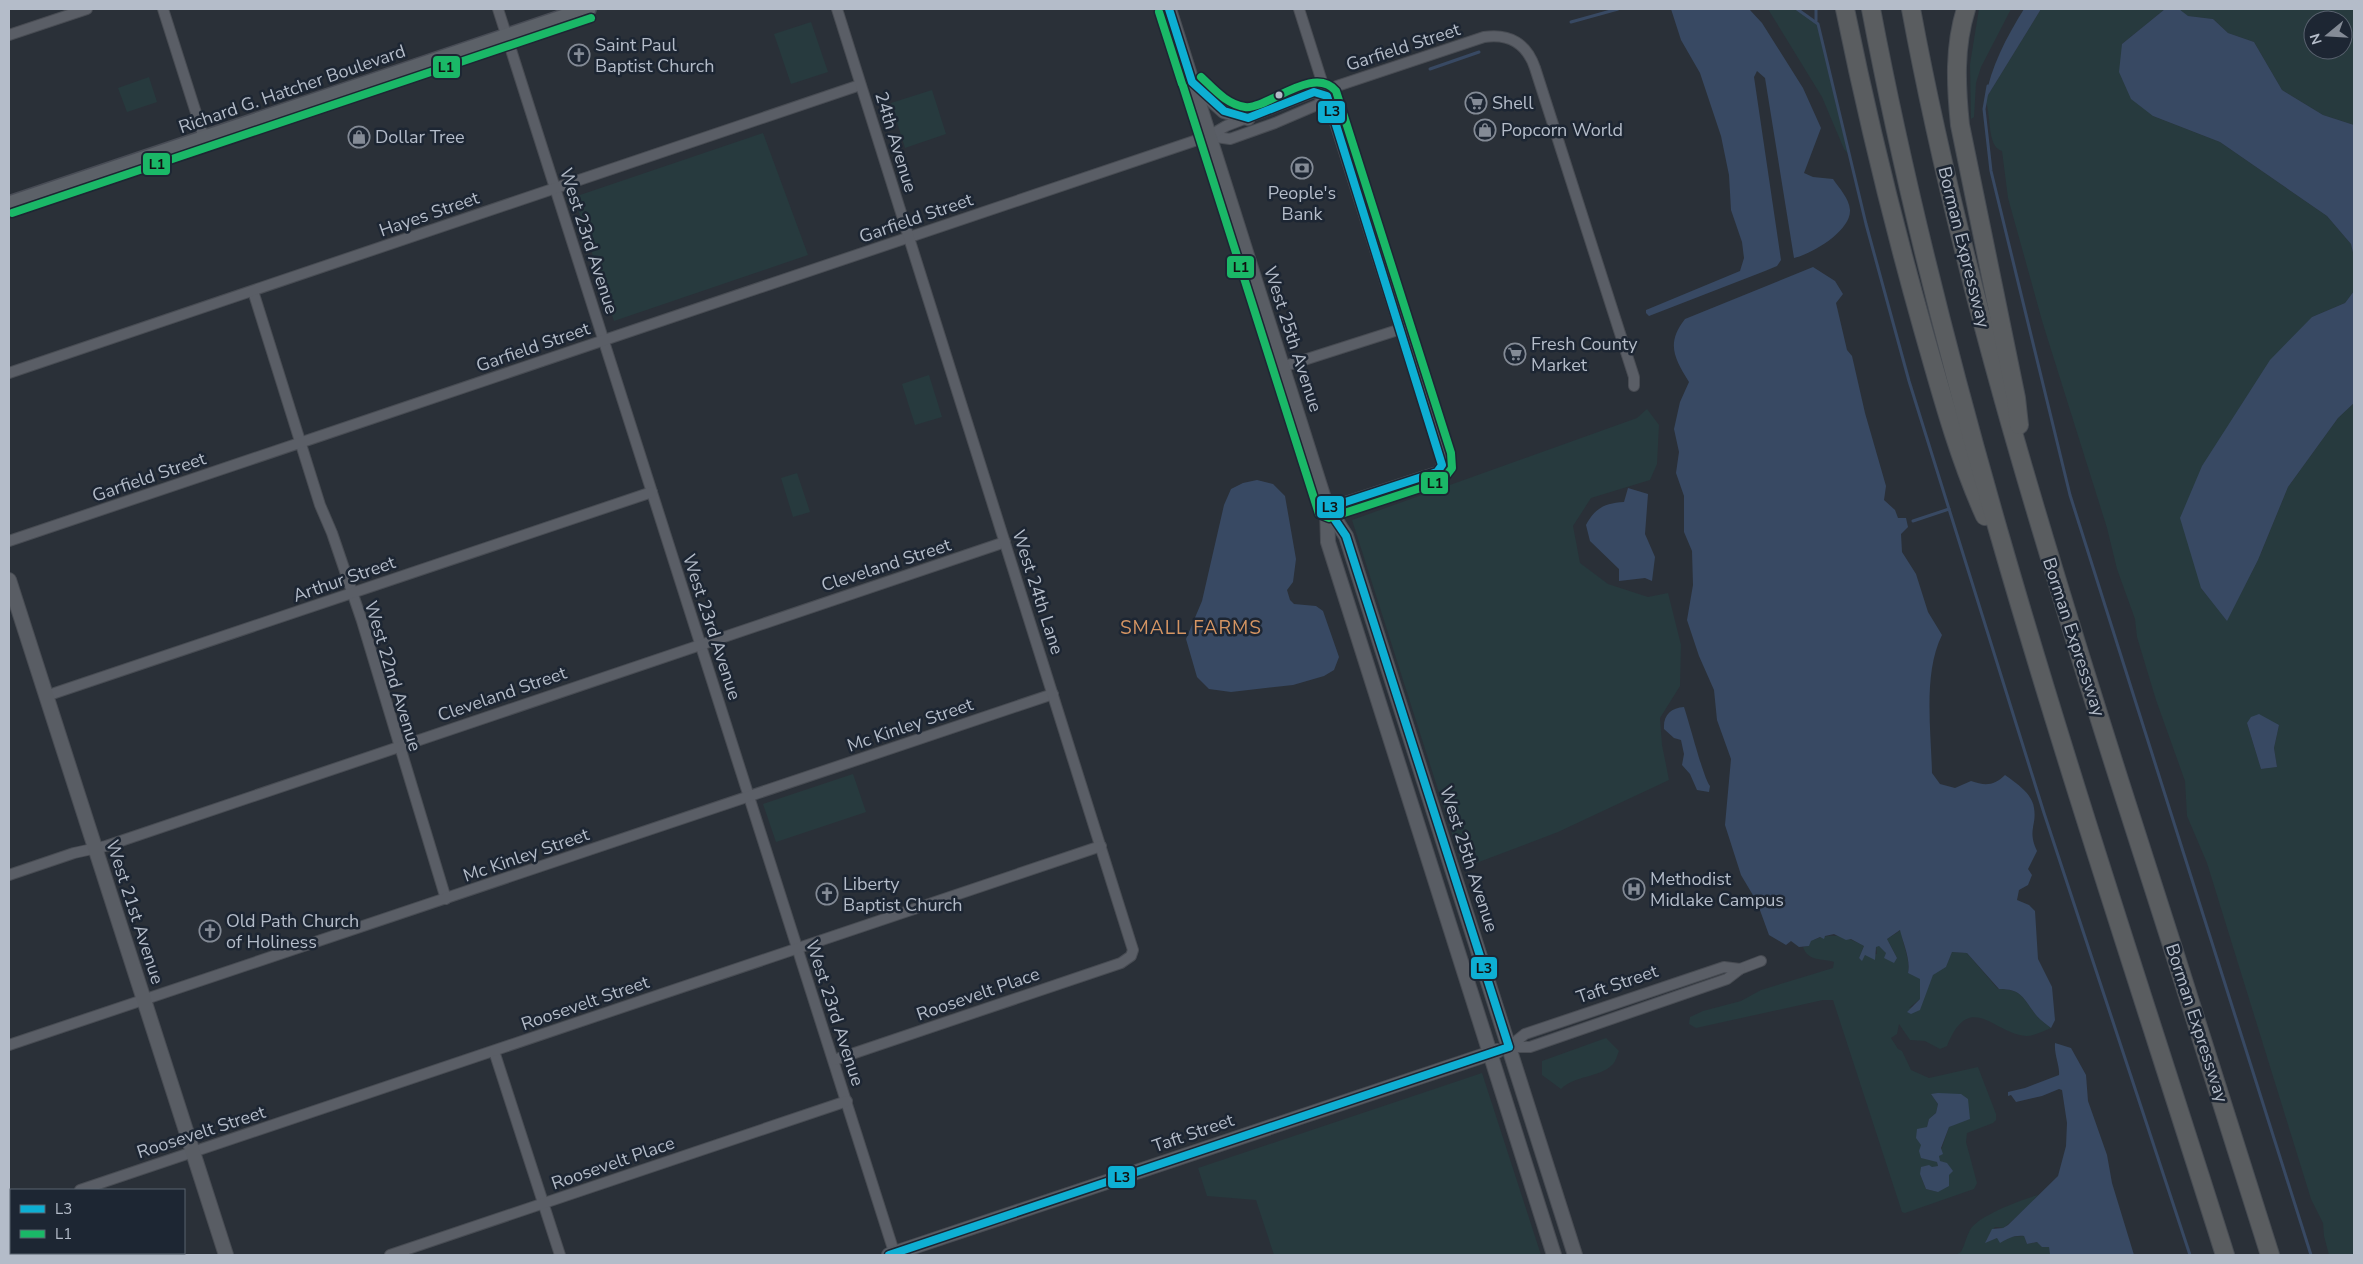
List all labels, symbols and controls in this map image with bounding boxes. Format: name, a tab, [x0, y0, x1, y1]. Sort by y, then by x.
north arrow	[2303, 10, 2353, 60]
street label: Garfield Street	[1343, 17, 1464, 77]
text: N	[2305, 31, 2327, 47]
place label: Saint Paul Baptist Church	[595, 33, 714, 78]
street label: Richard G. Hatcher Boulevard	[175, 39, 409, 139]
church icon: Saint Paul Baptist Church	[567, 43, 591, 67]
line badge: L1	[432, 55, 461, 79]
text: L1	[438, 58, 454, 77]
street label: 24th Avenue	[869, 89, 923, 195]
unlabelled marker	[1274, 90, 1284, 100]
supermarket icon: Shell	[1464, 91, 1488, 115]
place label: Shell	[1492, 91, 1534, 115]
line badge: L3	[1317, 100, 1346, 124]
text: L3	[1324, 102, 1340, 121]
shop icon: Popcorn World	[1473, 118, 1497, 142]
place label: Popcorn World	[1501, 118, 1623, 142]
shop icon: Dollar Tree	[347, 125, 371, 149]
place label: Dollar Tree	[375, 125, 465, 149]
line badge: L1	[142, 152, 171, 176]
text: L1	[149, 155, 165, 174]
bank icon: People's Bank	[1290, 156, 1314, 180]
street label: Borman Expressway	[1932, 164, 1996, 331]
street label: West 23rd Avenue	[554, 165, 624, 317]
place label: People's Bank	[1268, 181, 1336, 226]
street label: Hayes Street	[376, 185, 483, 242]
street label: Garfield Street	[856, 187, 977, 249]
line badge: L1	[1226, 255, 1255, 279]
text: L1	[1233, 258, 1249, 277]
street label: West 25th Avenue	[1258, 263, 1328, 415]
street label: Garfield Street	[473, 316, 594, 378]
place label: Fresh County Market	[1531, 332, 1638, 377]
supermarket icon: Fresh County Market	[1503, 342, 1527, 366]
street label: Garfield Street	[89, 446, 210, 508]
line badge: L1	[1420, 471, 1449, 495]
text: L1	[1427, 474, 1443, 493]
line badge: L3	[1316, 495, 1345, 519]
text: L3	[1322, 498, 1338, 517]
street label: West 24th Lane	[1007, 527, 1069, 657]
street label: Cleveland Street	[818, 533, 954, 597]
street label: Arthur Street	[290, 550, 399, 608]
street label: West 23rd Avenue	[677, 551, 747, 703]
street label: Borman Expressway	[2037, 555, 2111, 720]
street label: West 22nd Avenue	[359, 598, 427, 754]
district label: SMALL FARMS	[1120, 615, 1262, 641]
street label: Cleveland Street	[434, 660, 570, 727]
street label: Mc Kinley Street	[844, 692, 977, 758]
street label: West 25th Avenue	[1434, 783, 1504, 935]
street label: Mc Kinley Street	[460, 822, 593, 888]
street label: West 21st Avenue	[100, 837, 170, 987]
place label: Methodist Midlake Campus	[1650, 867, 1784, 912]
place label: Liberty Baptist Church	[843, 872, 962, 917]
hospital icon: Methodist Midlake Campus	[1622, 877, 1646, 901]
church icon: Liberty Baptist Church	[815, 882, 839, 906]
place label: Old Path Church of Holiness	[226, 909, 359, 954]
church icon: Old Path Church of Holiness	[198, 919, 222, 943]
street label: West 23rd Avenue	[800, 937, 870, 1089]
street label: Borman Expressway	[2160, 941, 2234, 1106]
line badge: L3	[1470, 956, 1498, 980]
text: L3	[1476, 959, 1492, 978]
street label: Taft Street	[1573, 959, 1662, 1009]
street label: Roosevelt Place	[913, 962, 1043, 1026]
street label: Roosevelt Street	[518, 970, 653, 1036]
street label: Roosevelt Street	[134, 1100, 269, 1164]
street label: Taft Street	[1149, 1108, 1238, 1158]
street label: Roosevelt Place	[548, 1131, 678, 1195]
line badge: L3	[1107, 1165, 1136, 1189]
text: L3	[1114, 1168, 1130, 1187]
legend	[10, 1189, 185, 1254]
text: L3	[55, 1199, 72, 1219]
text: L1	[55, 1224, 72, 1244]

